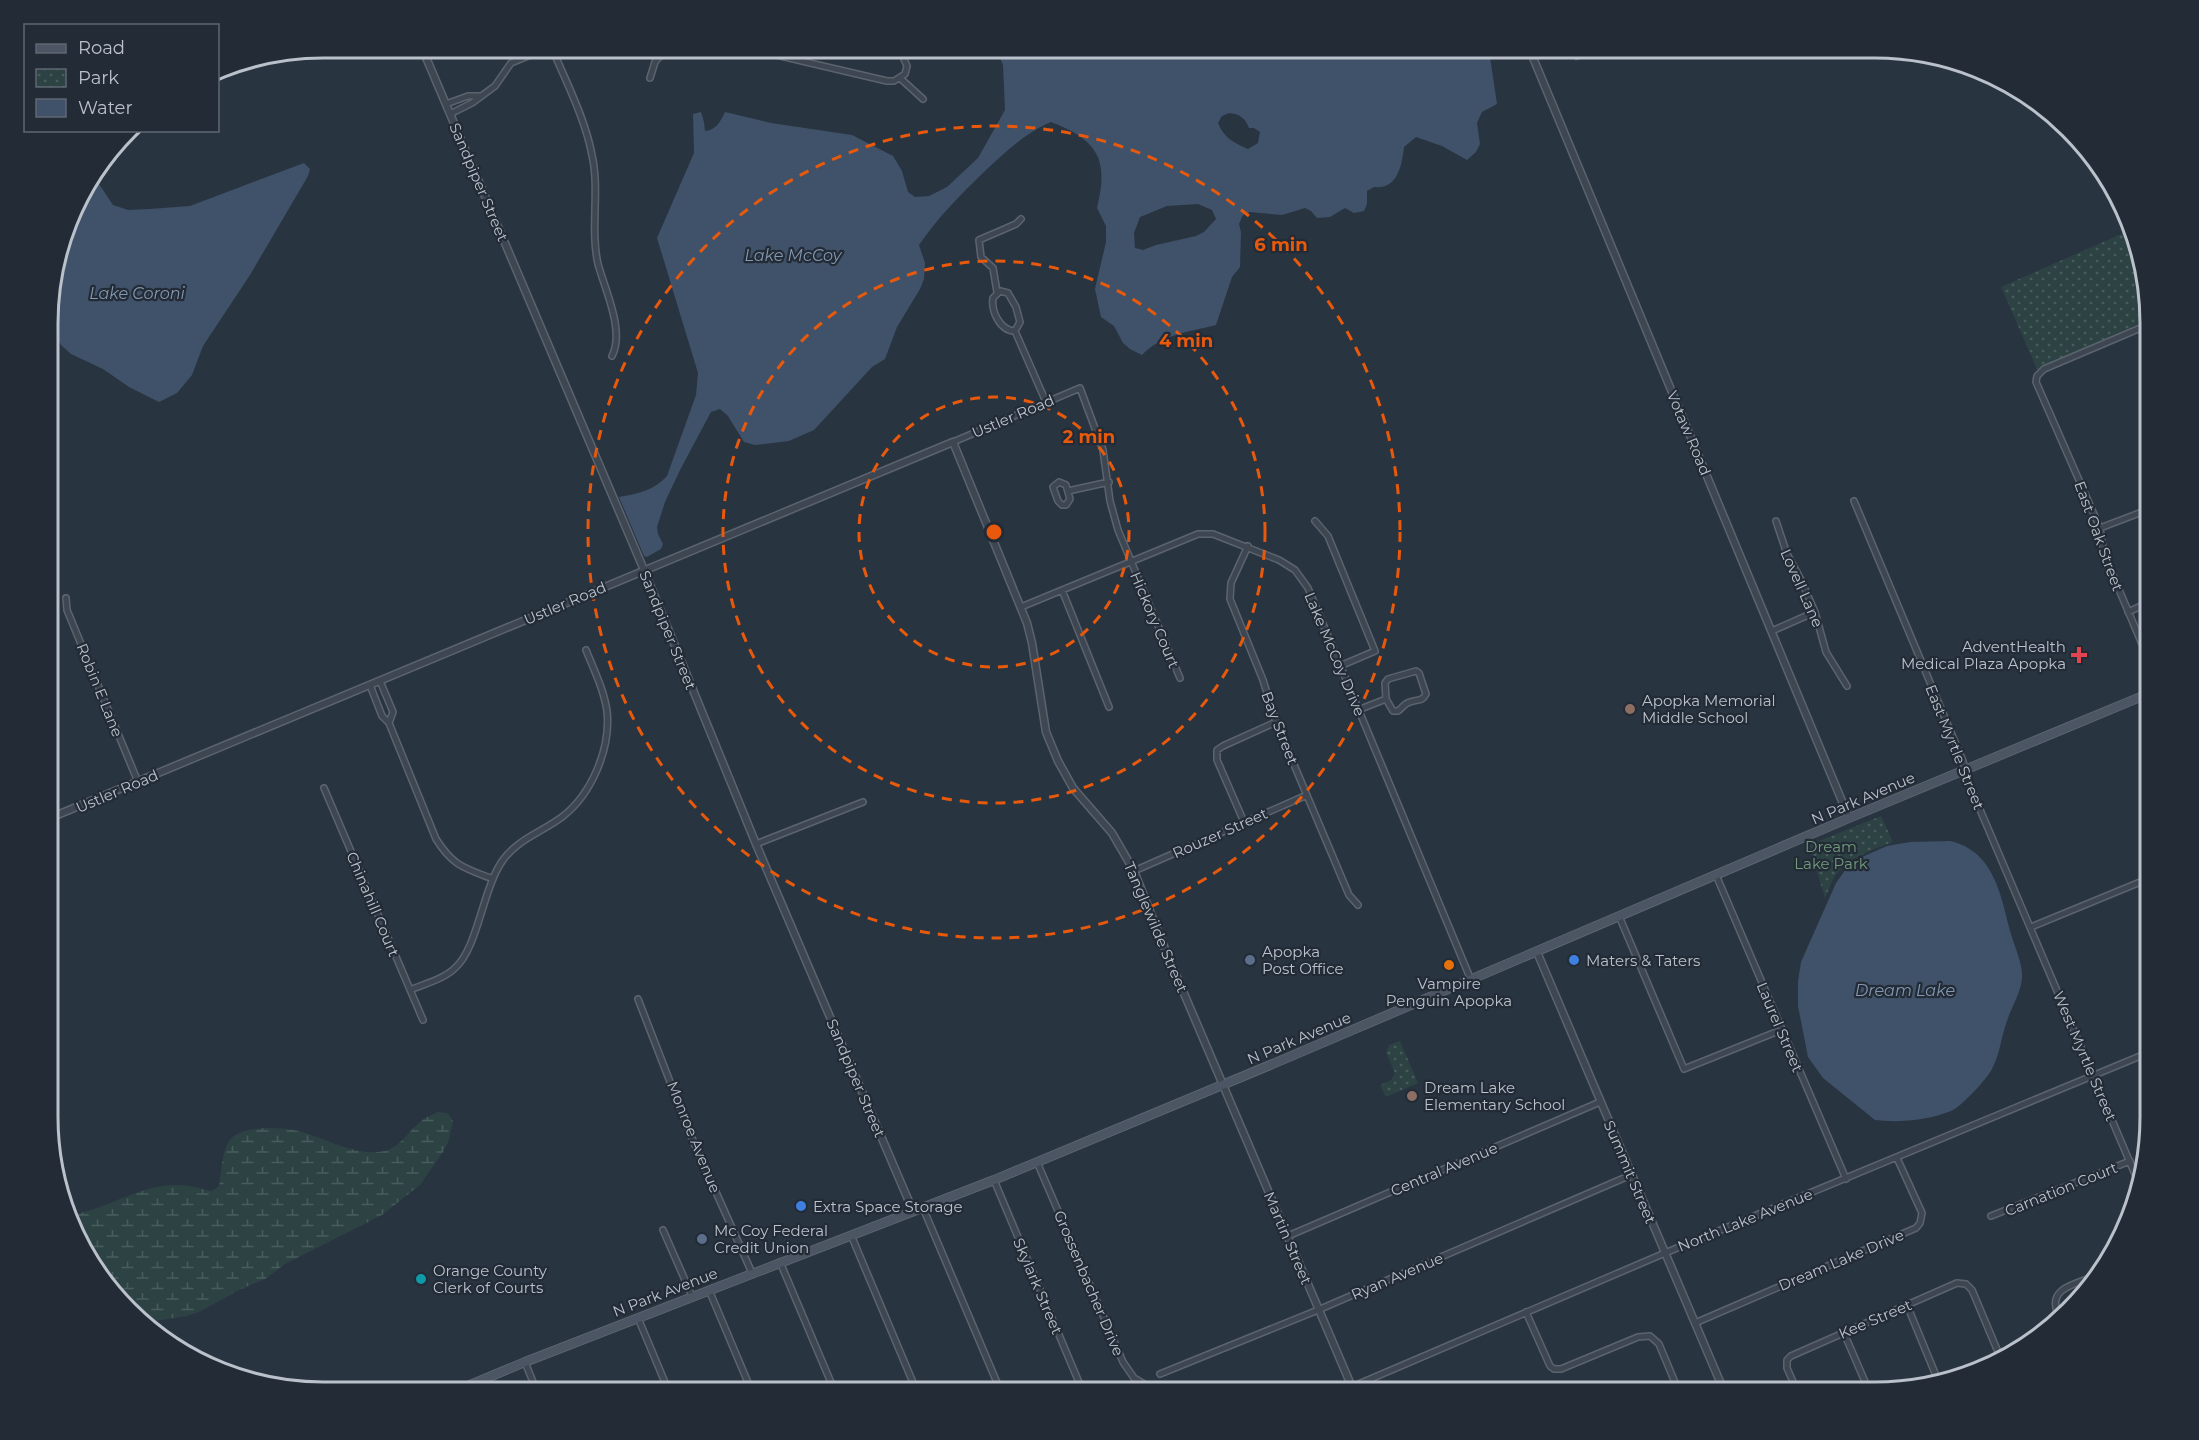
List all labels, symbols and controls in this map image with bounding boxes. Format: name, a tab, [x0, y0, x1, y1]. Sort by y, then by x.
legend	[24, 24, 219, 132]
text: Road	[78, 37, 125, 59]
text: Park	[78, 67, 119, 89]
text: Water	[78, 97, 133, 119]
street label: Sandpiper Street	[445, 120, 513, 244]
text: 6 min	[1254, 234, 1308, 256]
water label: Lake McCoy	[744, 246, 843, 265]
water label: Lake Coroni	[89, 284, 186, 303]
text: 4 min	[1159, 330, 1213, 352]
street label: Votaw Road	[1663, 388, 1715, 478]
street label: Ustler Road	[969, 390, 1057, 442]
text: 2 min	[1063, 426, 1115, 448]
street label: East Oak Street	[2070, 478, 2128, 594]
centre of rings	[984, 522, 1004, 542]
street label: Lovell Lane	[1776, 546, 1828, 630]
street label: Sandpiper Street	[635, 568, 701, 692]
street label: Hickory Court	[1126, 569, 1184, 671]
street label: Ustler Road	[521, 577, 609, 629]
street label: Lake McCoy Drive	[1300, 589, 1370, 719]
place label: AdventHealth Medical Plaza Apopka	[1901, 637, 2066, 673]
street label: Robin E Lane	[73, 640, 127, 740]
marker: AdventHealth Medical Plaza Apopka	[2070, 646, 2088, 664]
street label: East Myrtle Street	[1921, 682, 1989, 812]
street label: Bay Street	[1257, 689, 1303, 767]
place label: Apopka Memorial Middle School	[1642, 691, 1776, 727]
marker: Apopka Memorial Middle School	[1623, 702, 1637, 716]
street label: Ustler Road	[73, 765, 161, 817]
street label: N Park Avenue	[1808, 768, 1918, 828]
street label: Rouzer Street	[1169, 804, 1271, 862]
park label: Dream Lake Park	[1794, 837, 1868, 873]
street label: Chinahill Court	[342, 849, 404, 959]
street label: Tanglewilde Street	[1120, 859, 1192, 995]
place label: Apopka Post Office	[1262, 942, 1344, 978]
place label: Maters & Taters	[1586, 951, 1700, 970]
marker: Apopka Post Office	[1243, 953, 1257, 967]
marker: Maters & Taters	[1567, 953, 1581, 967]
marker: Vampire Penguin Apopka	[1442, 958, 1456, 972]
place label: Vampire Penguin Apopka	[1386, 974, 1512, 1010]
street label: Laurel Street	[1753, 979, 1807, 1075]
water label: Dream Lake	[1855, 981, 1955, 1000]
street label: West Myrtle Street	[2049, 988, 2121, 1124]
street label: N Park Avenue	[1244, 1008, 1354, 1068]
street label: Sandpiper Street	[822, 1016, 890, 1140]
street label: Monroe Avenue	[663, 1078, 725, 1196]
place label: Dream Lake Elementary School	[1424, 1078, 1565, 1114]
marker: Dream Lake Elementary School	[1405, 1089, 1419, 1103]
street label: Summit Street	[1600, 1117, 1660, 1227]
street label: Central Avenue	[1388, 1138, 1500, 1200]
street label: Carnation Court	[2002, 1158, 2120, 1220]
street label: North Lake Avenue	[1675, 1184, 1815, 1256]
street label: Martin Street	[1260, 1189, 1316, 1287]
place label: Extra Space Storage	[813, 1197, 963, 1216]
marker: Extra Space Storage	[794, 1199, 808, 1213]
street label: Grossenbacher Drive	[1050, 1207, 1128, 1359]
place label: Mc Coy Federal Credit Union	[714, 1221, 828, 1257]
street label: Dream Lake Drive	[1775, 1225, 1907, 1295]
marker: Mc Coy Federal Credit Union	[695, 1232, 709, 1246]
street label: Skylark Street	[1009, 1235, 1067, 1337]
street label: Ryan Avenue	[1348, 1248, 1446, 1304]
place label: Orange County Clerk of Courts	[433, 1261, 548, 1297]
street label: N Park Avenue	[610, 1263, 720, 1321]
marker: Orange County Clerk of Courts	[414, 1272, 428, 1286]
street label: Kee Street	[1836, 1295, 1914, 1343]

